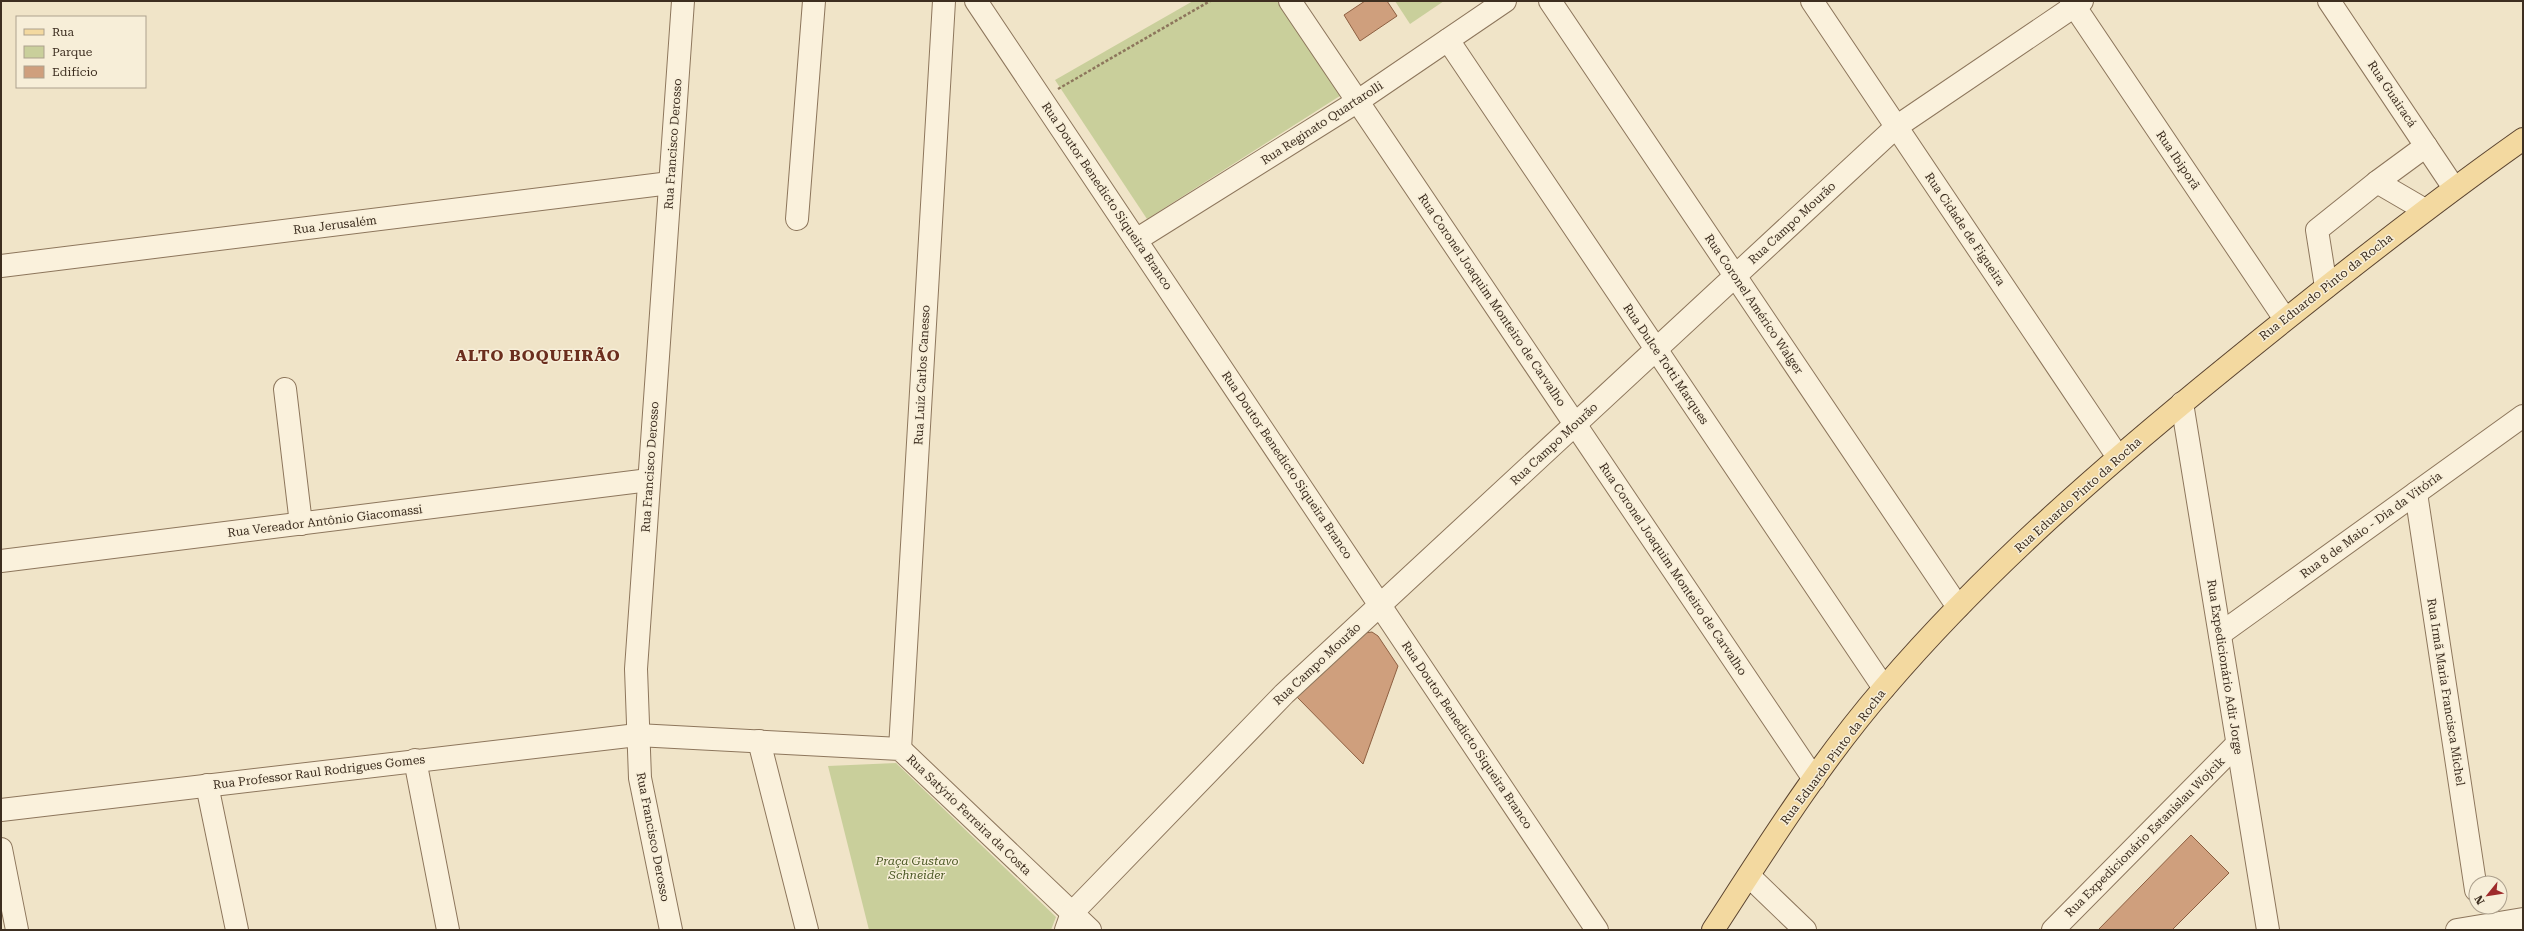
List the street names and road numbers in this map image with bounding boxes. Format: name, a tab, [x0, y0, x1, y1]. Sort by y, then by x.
street label: Rua Guairacá	[2365, 58, 2420, 130]
street label: Rua Francisco Derosso	[661, 78, 685, 210]
street label: Rua Reginato Quartarolli	[1259, 78, 1386, 168]
street label: Rua Doutor Benedicto Siqueira Branco	[1039, 99, 1175, 293]
street label: Rua Ibiporã	[2153, 128, 2203, 192]
street label: Rua Cidade de Figueira	[1922, 170, 2008, 289]
street label: Rua Campo Mourão	[1745, 179, 1839, 267]
street label: Rua Coronel Joaquim Monteiro de Carvalho	[1415, 191, 1569, 409]
street label: Rua Jerusalém	[292, 213, 378, 237]
street label: Rua Eduardo Pinto da Rocha	[2257, 230, 2396, 343]
street label: Rua Coronel Américo Walger	[1702, 231, 1806, 377]
street label: Rua Dulce Totti Marques	[1620, 301, 1712, 427]
street label: Rua Luiz Carlos Canesso	[911, 304, 933, 446]
street label: Rua Doutor Benedicto Siqueira Branco	[1219, 368, 1355, 562]
street label: Rua Campo Mourão	[1507, 400, 1601, 488]
street label: Rua Francisco Derosso	[638, 401, 662, 533]
street label: Rua Eduardo Pinto da Rocha	[2012, 434, 2144, 555]
street label: Rua Coronel Joaquim Monteiro de Carvalho	[1596, 460, 1750, 678]
street label: Rua 8 de Maio - Dia da Vitória	[2297, 469, 2445, 581]
street label: Rua Vereador Antônio Giacomassi	[227, 502, 423, 540]
street label: Rua Expedicionário Adir Jorge	[2204, 579, 2246, 756]
street label: Rua Irmã Maria Francisca Michel	[2424, 597, 2468, 787]
street label: Rua Campo Mourão	[1270, 620, 1364, 708]
street label: Rua Doutor Benedicto Siqueira Branco	[1399, 638, 1535, 832]
street label: Rua Eduardo Pinto da Rocha	[1778, 686, 1889, 827]
street label: Rua Professor Raul Rodrigues Gomes	[212, 752, 426, 792]
street label: Rua Satýrio Ferreira da Costa	[904, 752, 1034, 879]
street label: Rua Expedicionário Estanislau Wojcik	[2062, 754, 2228, 920]
street label: Rua Francisco Derosso	[634, 771, 672, 903]

